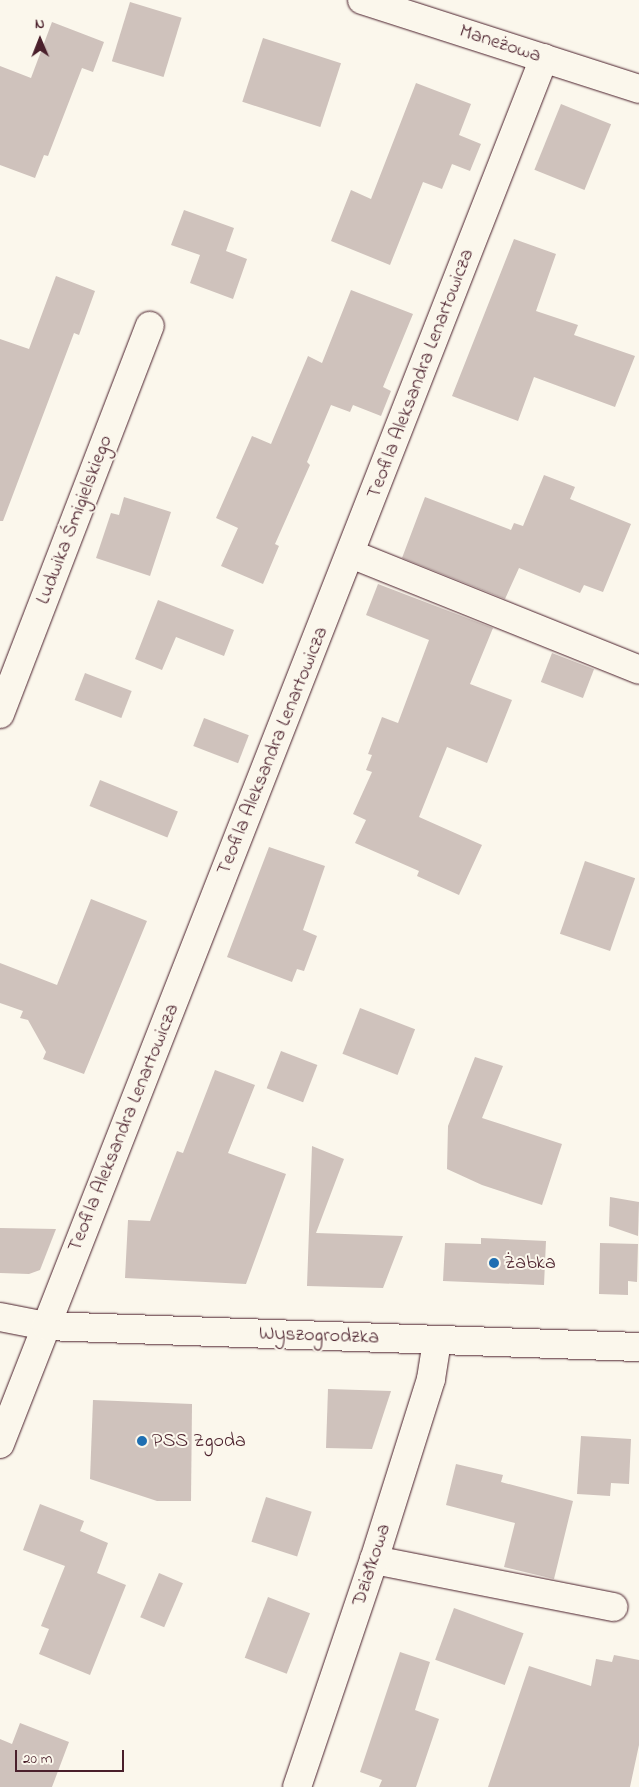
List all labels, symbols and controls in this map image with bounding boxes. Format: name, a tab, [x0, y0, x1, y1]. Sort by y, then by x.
text: N	[35, 14, 45, 35]
north arrow	[15, 15, 65, 65]
street label: Maneżowa	[456, 20, 544, 68]
street label: Teofila Aleksandra Lenartowicza	[362, 246, 480, 502]
street label: Ludwika Śmigielskiego	[32, 432, 118, 608]
street label: Teofila Aleksandra Lenartowicza	[212, 623, 334, 879]
street label: Teofila Aleksandra Lenartowicza	[63, 1000, 185, 1256]
place label: Żabka	[504, 1251, 556, 1275]
marker: Żabka	[488, 1257, 500, 1269]
street label: Wyszogrodzka	[258, 1322, 380, 1350]
place label: PSS Zgoda	[152, 1429, 246, 1453]
marker: PSS Zgoda	[136, 1435, 148, 1447]
street label: Działkowa	[347, 1521, 397, 1609]
scale bar	[18, 1740, 126, 1772]
text: 20 m	[23, 1748, 52, 1770]

